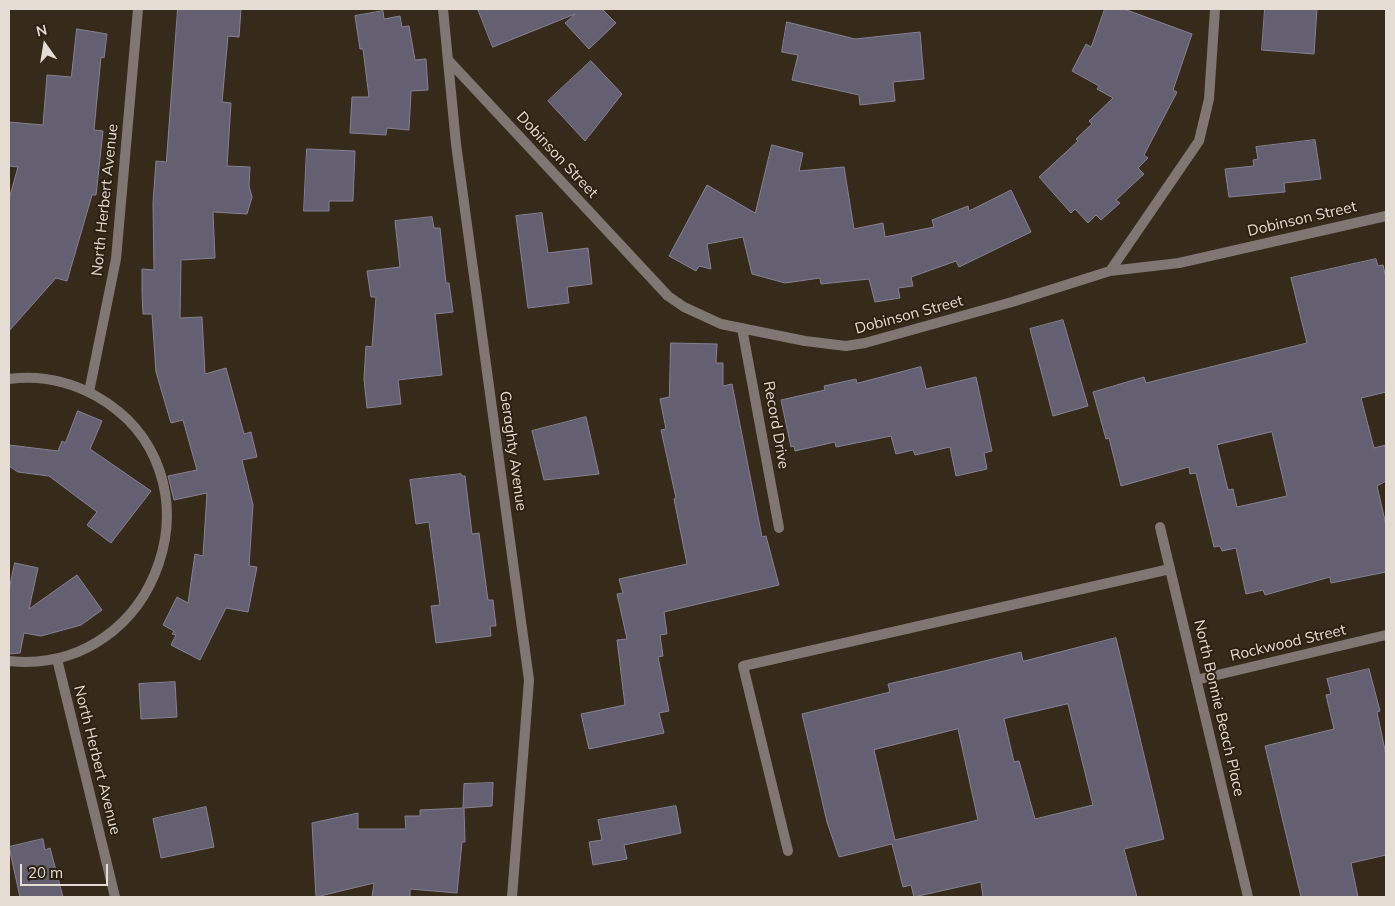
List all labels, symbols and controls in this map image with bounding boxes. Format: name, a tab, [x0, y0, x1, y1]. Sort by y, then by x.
north arrow	[20, 20, 70, 70]
text: N	[34, 20, 49, 40]
street label: Dobinson Street	[512, 108, 602, 202]
street label: North Herbert Avenue	[88, 123, 122, 277]
street label: Dobinson Street	[1246, 198, 1358, 240]
street label: Dobinson Street	[853, 292, 965, 338]
street label: Record Drive	[759, 380, 793, 470]
street label: Geraghty Avenue	[496, 390, 530, 512]
street label: North Bonnie Beach Place	[1190, 618, 1248, 798]
street label: Rockwood Street	[1228, 621, 1348, 665]
street label: North Herbert Avenue	[70, 684, 124, 836]
scale bar	[22, 854, 110, 886]
text: 20 m	[28, 863, 63, 882]

